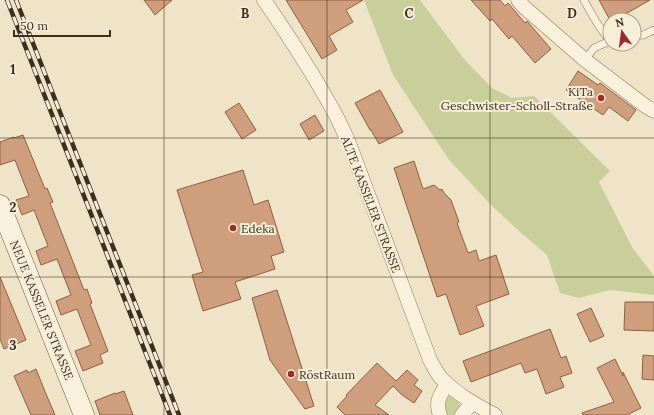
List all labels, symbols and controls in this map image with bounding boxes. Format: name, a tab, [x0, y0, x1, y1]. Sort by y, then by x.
text: B	[241, 5, 250, 22]
text: C	[405, 5, 414, 22]
text: D	[567, 5, 577, 22]
scale bar	[14, 12, 110, 38]
north arrow	[602, 12, 642, 52]
text: N	[614, 14, 626, 30]
text: 50 m	[20, 18, 48, 33]
text: 1	[10, 61, 16, 78]
place label: KiTa Geschwister-Scholl-Straße	[441, 84, 593, 113]
marker: KiTa Geschwister-Scholl-Straße	[596, 93, 606, 103]
street label: ALTE KASSELER STRASSE	[338, 133, 404, 274]
text: 2	[10, 199, 17, 216]
place label: Edeka	[241, 221, 275, 236]
marker: Edeka	[228, 223, 238, 233]
street label: NEUE KASSELER STRASSE	[7, 238, 77, 382]
text: 3	[9, 337, 17, 354]
place label: RöstRaum	[299, 367, 355, 382]
marker: RöstRaum	[286, 369, 296, 379]

